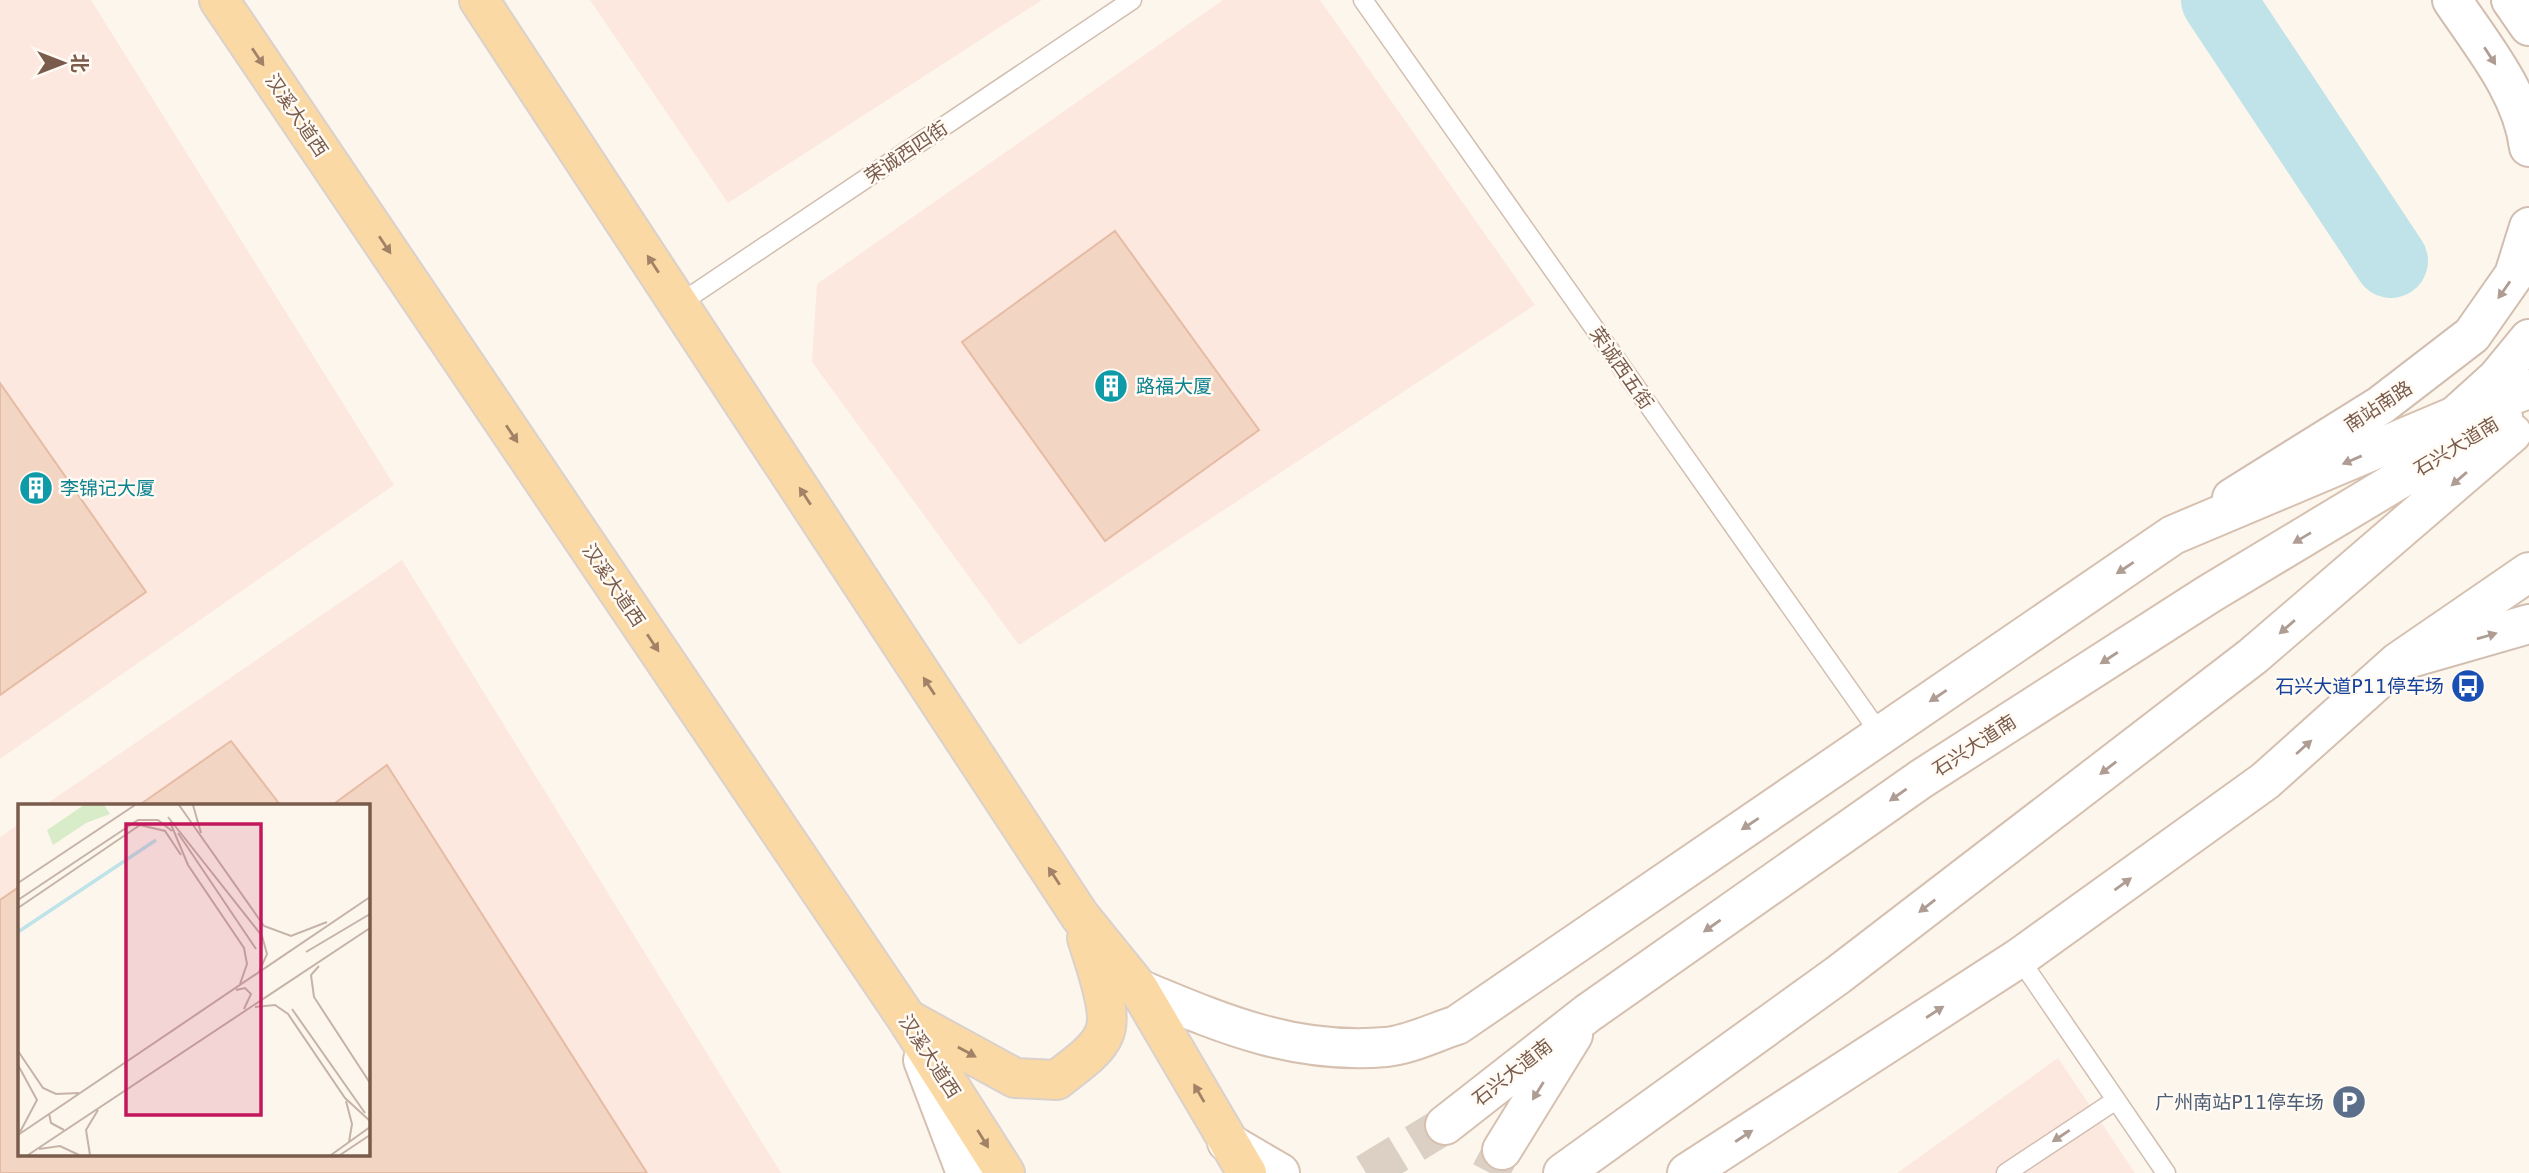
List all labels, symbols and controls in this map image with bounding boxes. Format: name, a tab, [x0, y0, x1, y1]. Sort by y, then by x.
north arrow	[28, 28, 98, 98]
one-way arrow	[251, 47, 264, 66]
one-way arrow	[2484, 47, 2497, 66]
text: 北	[69, 53, 91, 73]
street label: 汉溪大道西	[261, 69, 333, 161]
street label: 荣诚西四街	[860, 116, 952, 188]
one-way arrow	[378, 236, 392, 254]
one-way arrow	[647, 255, 660, 274]
one-way arrow	[2497, 281, 2511, 299]
street label: 荣诚西五街	[1586, 323, 1658, 413]
building icon: 路福大厦	[1092, 367, 1130, 405]
place label: 路福大厦	[1136, 375, 1212, 397]
street label: 南站南路	[2340, 376, 2416, 436]
street label: 石兴大道南	[2410, 412, 2502, 480]
one-way arrow	[505, 425, 519, 443]
one-way arrow	[2341, 454, 2362, 465]
building icon: 李锦记大厦	[17, 469, 55, 507]
one-way arrow	[2450, 471, 2468, 487]
place label: 李锦记大厦	[60, 477, 155, 499]
one-way arrow	[798, 486, 811, 506]
one-way arrow	[2293, 531, 2312, 544]
street label: 汉溪大道西	[578, 539, 650, 631]
one-way arrow	[2116, 561, 2134, 575]
one-way arrow	[2278, 619, 2295, 634]
one-way arrow	[2477, 631, 2498, 641]
one-way arrow	[646, 633, 659, 652]
one-way arrow	[2100, 651, 2118, 665]
bus stop icon: 石兴大道P11停车场	[2449, 667, 2487, 705]
place label: 石兴大道P11停车场	[2275, 675, 2444, 697]
one-way arrow	[922, 677, 936, 695]
one-way arrow	[1928, 689, 1947, 702]
street label: 石兴大道南	[1928, 710, 2020, 780]
one-way arrow	[2295, 739, 2313, 755]
one-way arrow	[2099, 760, 2117, 774]
one-way arrow	[1889, 788, 1907, 802]
inset map	[18, 804, 369, 1156]
one-way arrow	[1740, 818, 1760, 831]
one-way arrow	[1048, 867, 1061, 886]
one-way arrow	[2114, 877, 2132, 891]
one-way arrow	[1919, 899, 1937, 914]
one-way arrow	[1703, 919, 1721, 933]
one-way arrow	[1925, 1006, 1945, 1019]
street label: 汉溪大道西	[895, 1010, 965, 1102]
street label: 石兴大道南	[1468, 1034, 1556, 1110]
one-way arrow	[957, 1046, 977, 1058]
one-way arrow	[1532, 1081, 1545, 1101]
parking icon: 广州南站P11停车场	[2330, 1083, 2368, 1121]
one-way arrow	[1193, 1084, 1205, 1103]
place label: 广州南站P11停车场	[2155, 1091, 2324, 1113]
one-way arrow	[976, 1129, 989, 1148]
one-way arrow	[1735, 1129, 1753, 1143]
one-way arrow	[2051, 1130, 2071, 1143]

